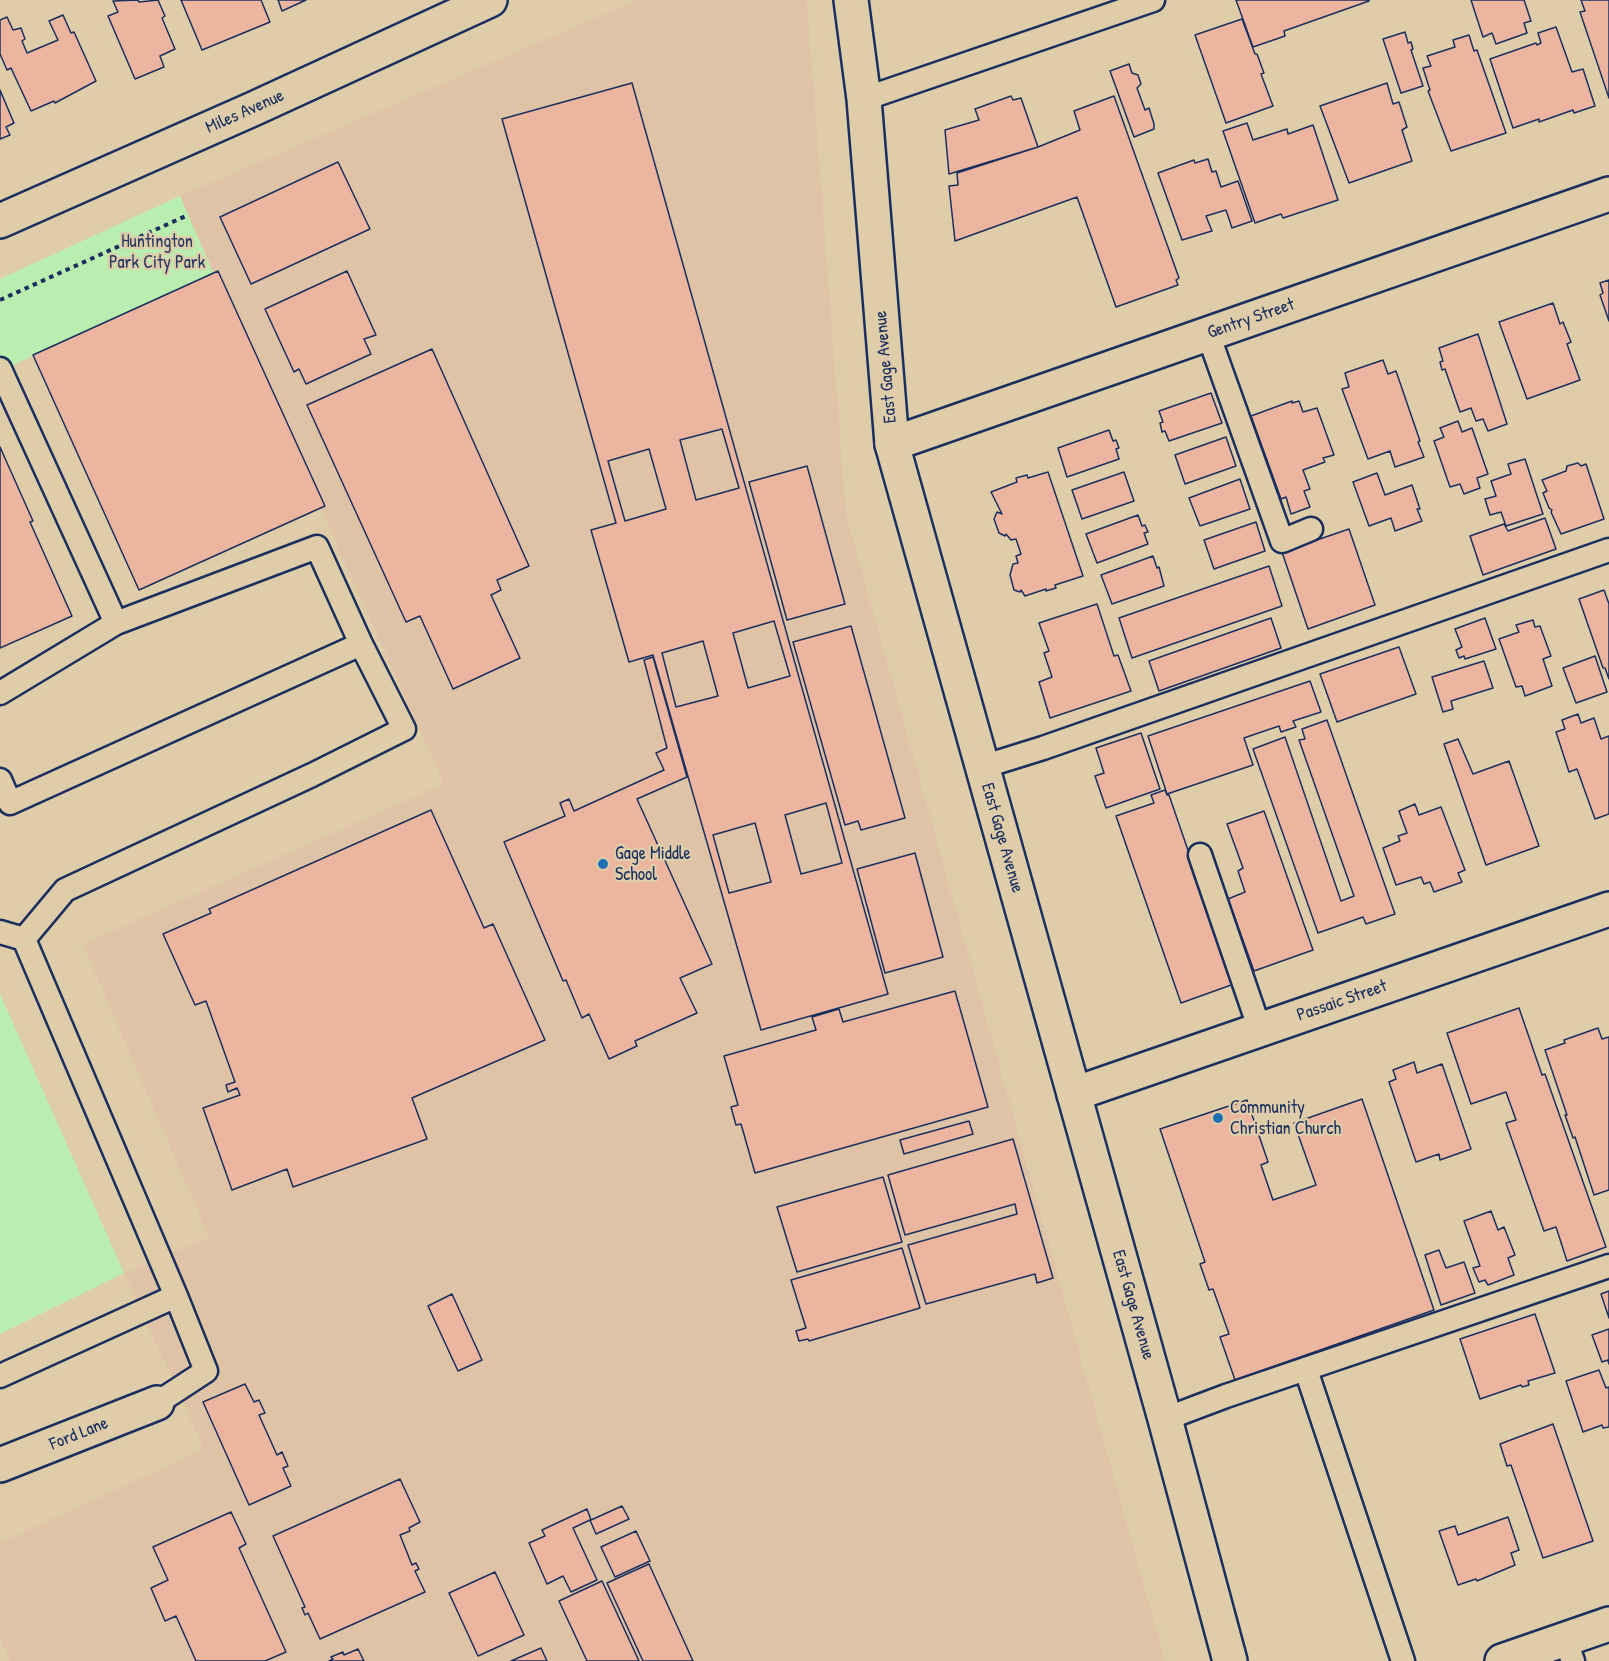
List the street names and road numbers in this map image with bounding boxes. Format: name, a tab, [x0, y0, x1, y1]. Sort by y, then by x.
street label: Miles Avenue	[203, 85, 287, 139]
street label: Gentry Street	[1205, 294, 1297, 344]
street label: East Gage Avenue	[870, 310, 902, 424]
street label: East Gage Avenue	[976, 781, 1028, 895]
street label: Passaic Street	[1294, 976, 1390, 1026]
street label: East Gage Avenue	[1107, 1248, 1159, 1362]
street label: Ford Lane	[47, 1413, 111, 1455]

